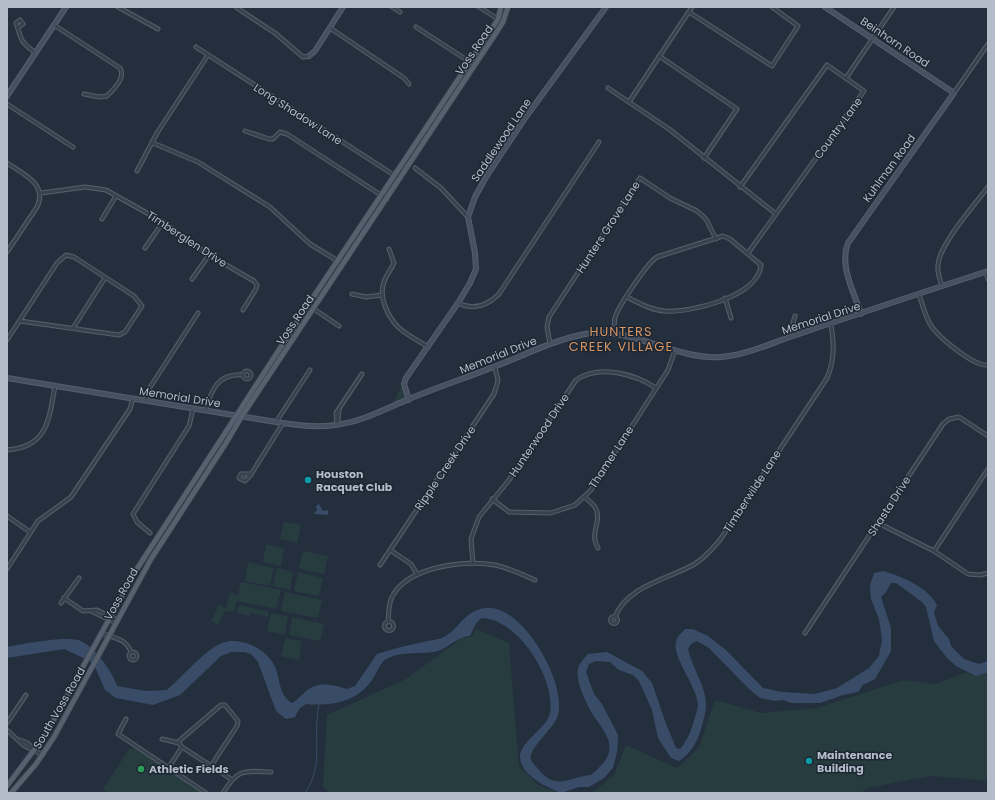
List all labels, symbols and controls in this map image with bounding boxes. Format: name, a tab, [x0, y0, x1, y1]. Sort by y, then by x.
street label: Beinhorn Road	[857, 13, 933, 71]
street label: Voss Road	[451, 22, 497, 78]
street label: Long Shadow Lane	[251, 79, 346, 149]
street label: Country Lane	[810, 94, 866, 162]
street label: Saddlewood Lane	[467, 95, 535, 185]
street label: Kuhlman Road	[859, 131, 919, 205]
street label: Hunters Grove Lane	[572, 178, 644, 276]
street label: Timberglen Drive	[144, 207, 230, 271]
street label: Voss Road	[272, 292, 318, 348]
street label: Memorial Drive	[779, 298, 863, 338]
district label: HUNTERS CREEK VILLAGE	[569, 322, 673, 356]
street label: Memorial Drive	[457, 332, 539, 378]
street label: Memorial Drive	[138, 383, 222, 411]
street label: Hunterwood Drive	[505, 390, 573, 480]
street label: Ripple Creek Drive	[411, 422, 479, 514]
street label: Thamer Lane	[585, 422, 637, 491]
street label: Timberwilde Lane	[719, 446, 785, 536]
place label: Houston Racquet Club	[316, 466, 393, 495]
street label: Shasta Drive	[864, 473, 914, 539]
marker: Houston Racquet Club	[303, 475, 313, 485]
street label: Voss Road	[100, 565, 142, 623]
street label: South Voss Road	[29, 664, 89, 752]
place label: Maintenance Building	[817, 747, 892, 776]
marker: Maintenance Building	[804, 756, 814, 766]
place label: Athletic Fields	[149, 761, 229, 777]
marker: Athletic Fields	[136, 764, 146, 774]

